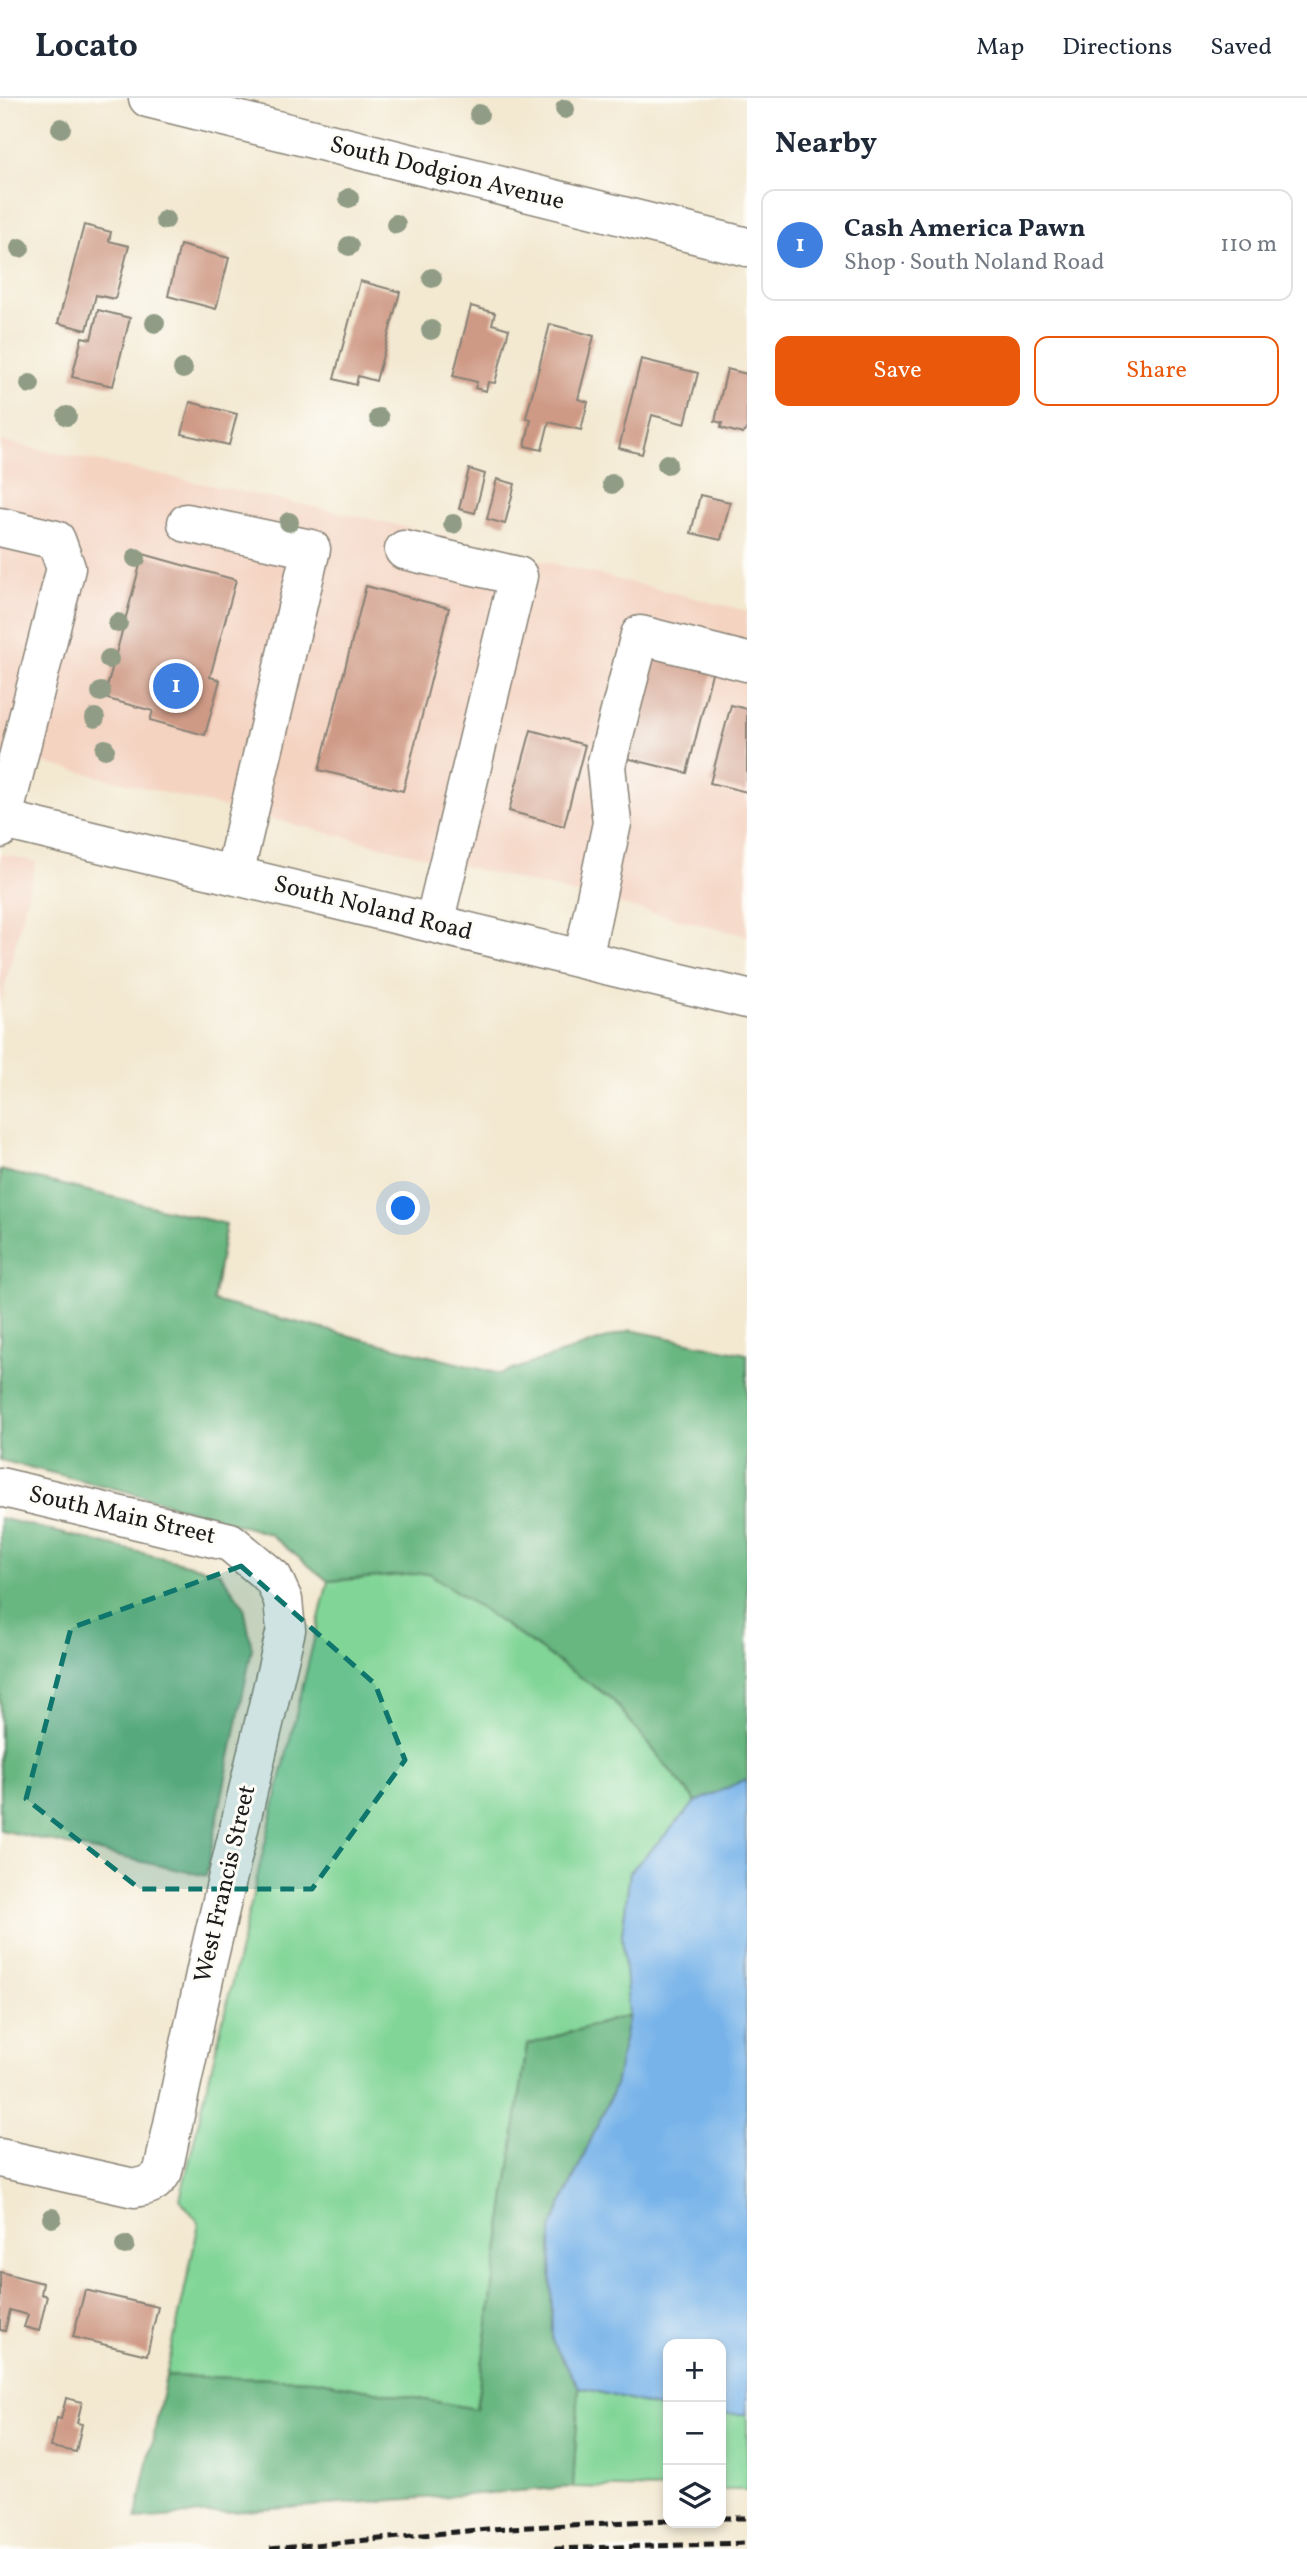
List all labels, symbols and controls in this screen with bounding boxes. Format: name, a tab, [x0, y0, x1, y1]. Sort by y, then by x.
text: Locato	[35, 25, 138, 71]
text: Map	[976, 31, 1024, 65]
text: Directions	[1062, 31, 1172, 65]
text: Saved	[1210, 31, 1272, 65]
text: Nearby	[775, 123, 877, 165]
street label: South Dodgion Avenue	[326, 128, 568, 220]
text: Cash America Pawn	[844, 211, 1086, 247]
text: 1	[795, 229, 805, 261]
text: 110 m	[1220, 229, 1277, 261]
text: Shop · South Noland Road	[844, 247, 1104, 279]
button: Save	[775, 336, 1020, 406]
button: Share	[1034, 336, 1279, 406]
pin: 1	[153, 660, 199, 712]
street label: South Noland Road	[270, 868, 476, 950]
your location	[386, 1191, 420, 1225]
street label: South Main Street	[25, 1478, 219, 1554]
street label: West Francis Street	[187, 1782, 265, 1986]
map controls	[663, 2339, 726, 2528]
button: +	[663, 2339, 726, 2402]
button: −	[663, 2402, 726, 2465]
button: layers	[663, 2465, 726, 2528]

